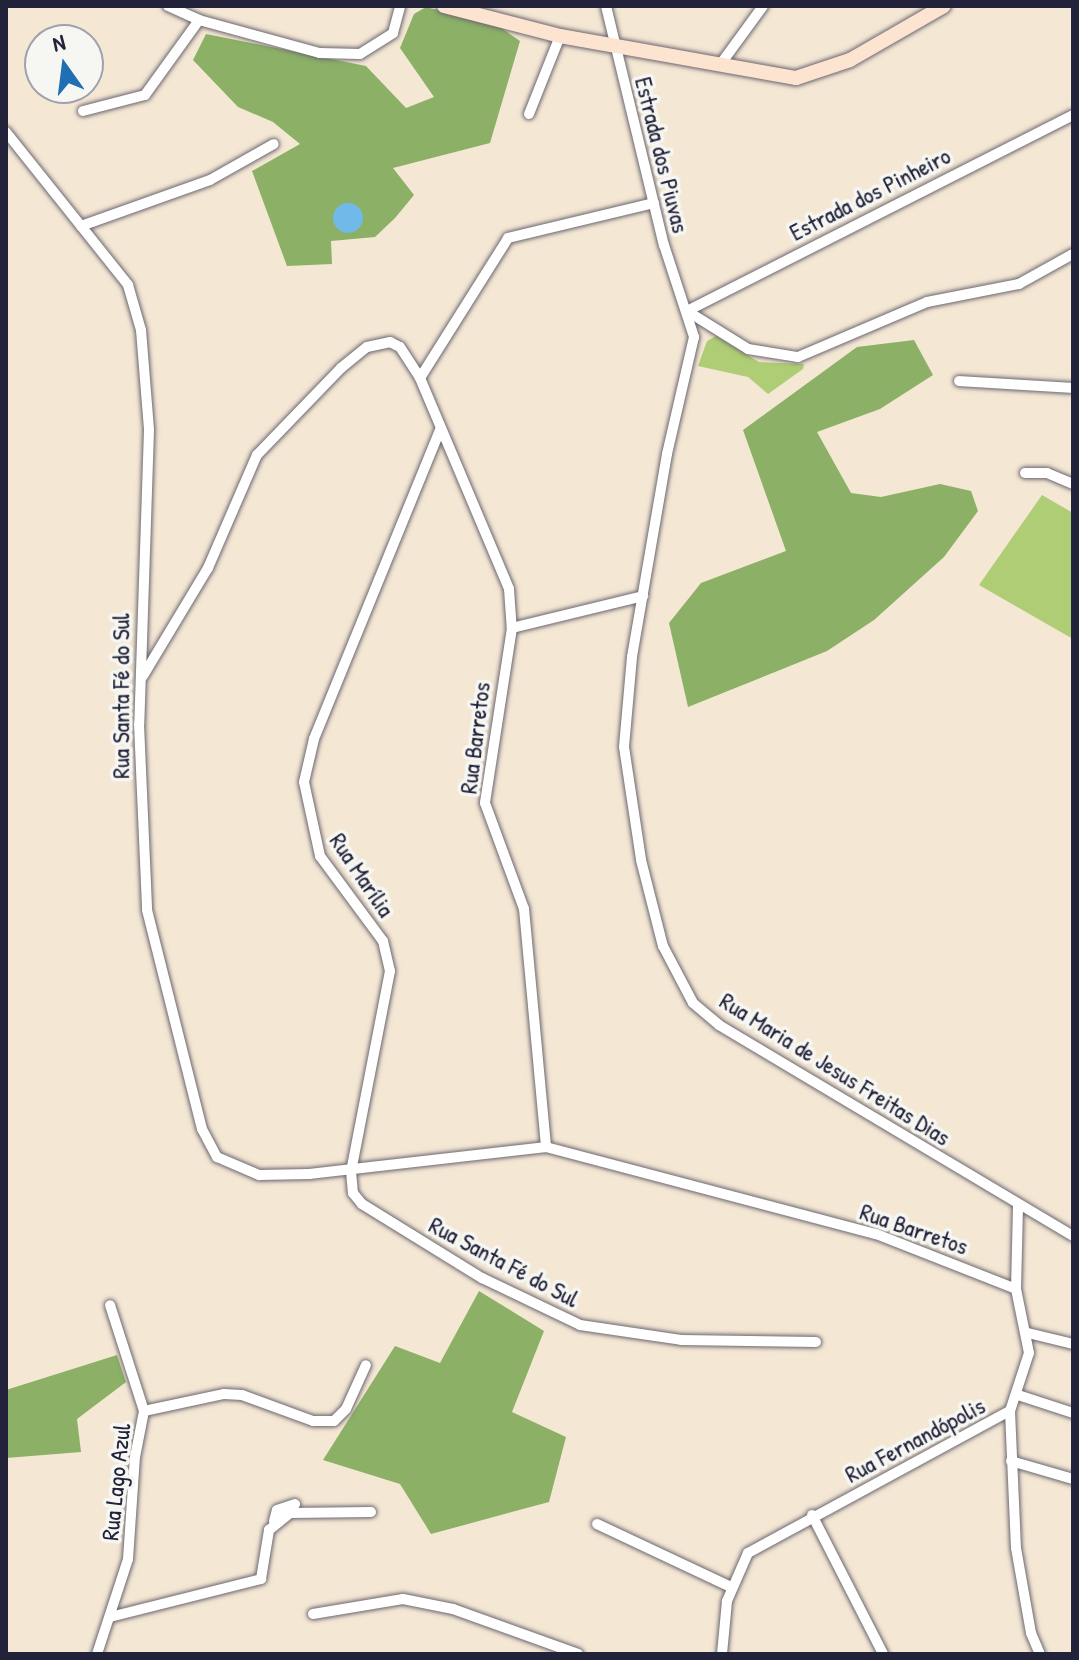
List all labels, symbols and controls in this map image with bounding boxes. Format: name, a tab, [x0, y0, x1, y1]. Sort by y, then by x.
north arrow	[24, 24, 104, 104]
text: N	[49, 27, 68, 59]
street label: Estrada dos Piuvas	[629, 74, 695, 236]
street label: Estrada dos Pinheiro	[785, 141, 955, 247]
street label: Rua Santa Fé do Sul	[107, 613, 135, 779]
street label: Rua Barretos	[454, 681, 496, 795]
street label: Rua Marília	[324, 828, 400, 922]
street label: Rua Maria de Jesus Freitas Dias	[715, 986, 955, 1152]
street label: Rua Barretos	[856, 1197, 972, 1261]
street label: Rua Santa Fé do Sul	[424, 1210, 584, 1314]
street label: Rua Fernandópolis	[840, 1391, 990, 1489]
street label: Rua Lago Azul	[96, 1422, 136, 1542]

